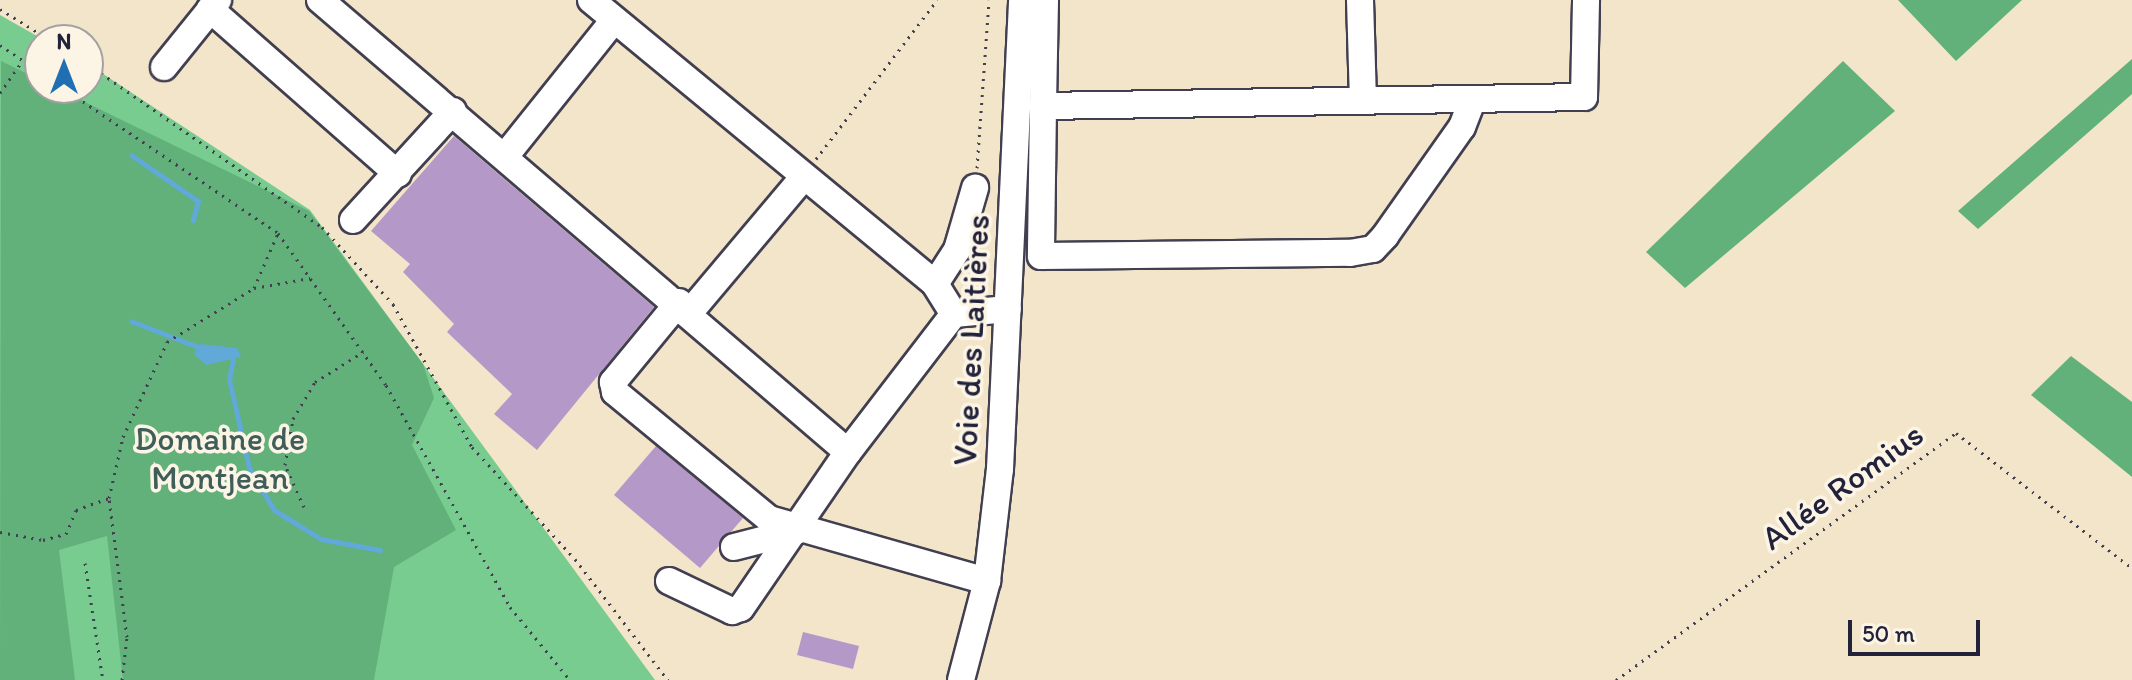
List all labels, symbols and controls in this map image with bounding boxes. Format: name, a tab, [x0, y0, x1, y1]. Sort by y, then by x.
north arrow	[24, 24, 104, 104]
text: N	[57, 28, 71, 55]
street label: Voie des Laitières	[944, 213, 998, 467]
street label: Allée Romius	[1753, 414, 1931, 558]
park label: Domaine de Montjean	[135, 418, 305, 498]
scale bar	[1852, 604, 1984, 654]
text: 50 m	[1862, 619, 1915, 648]

